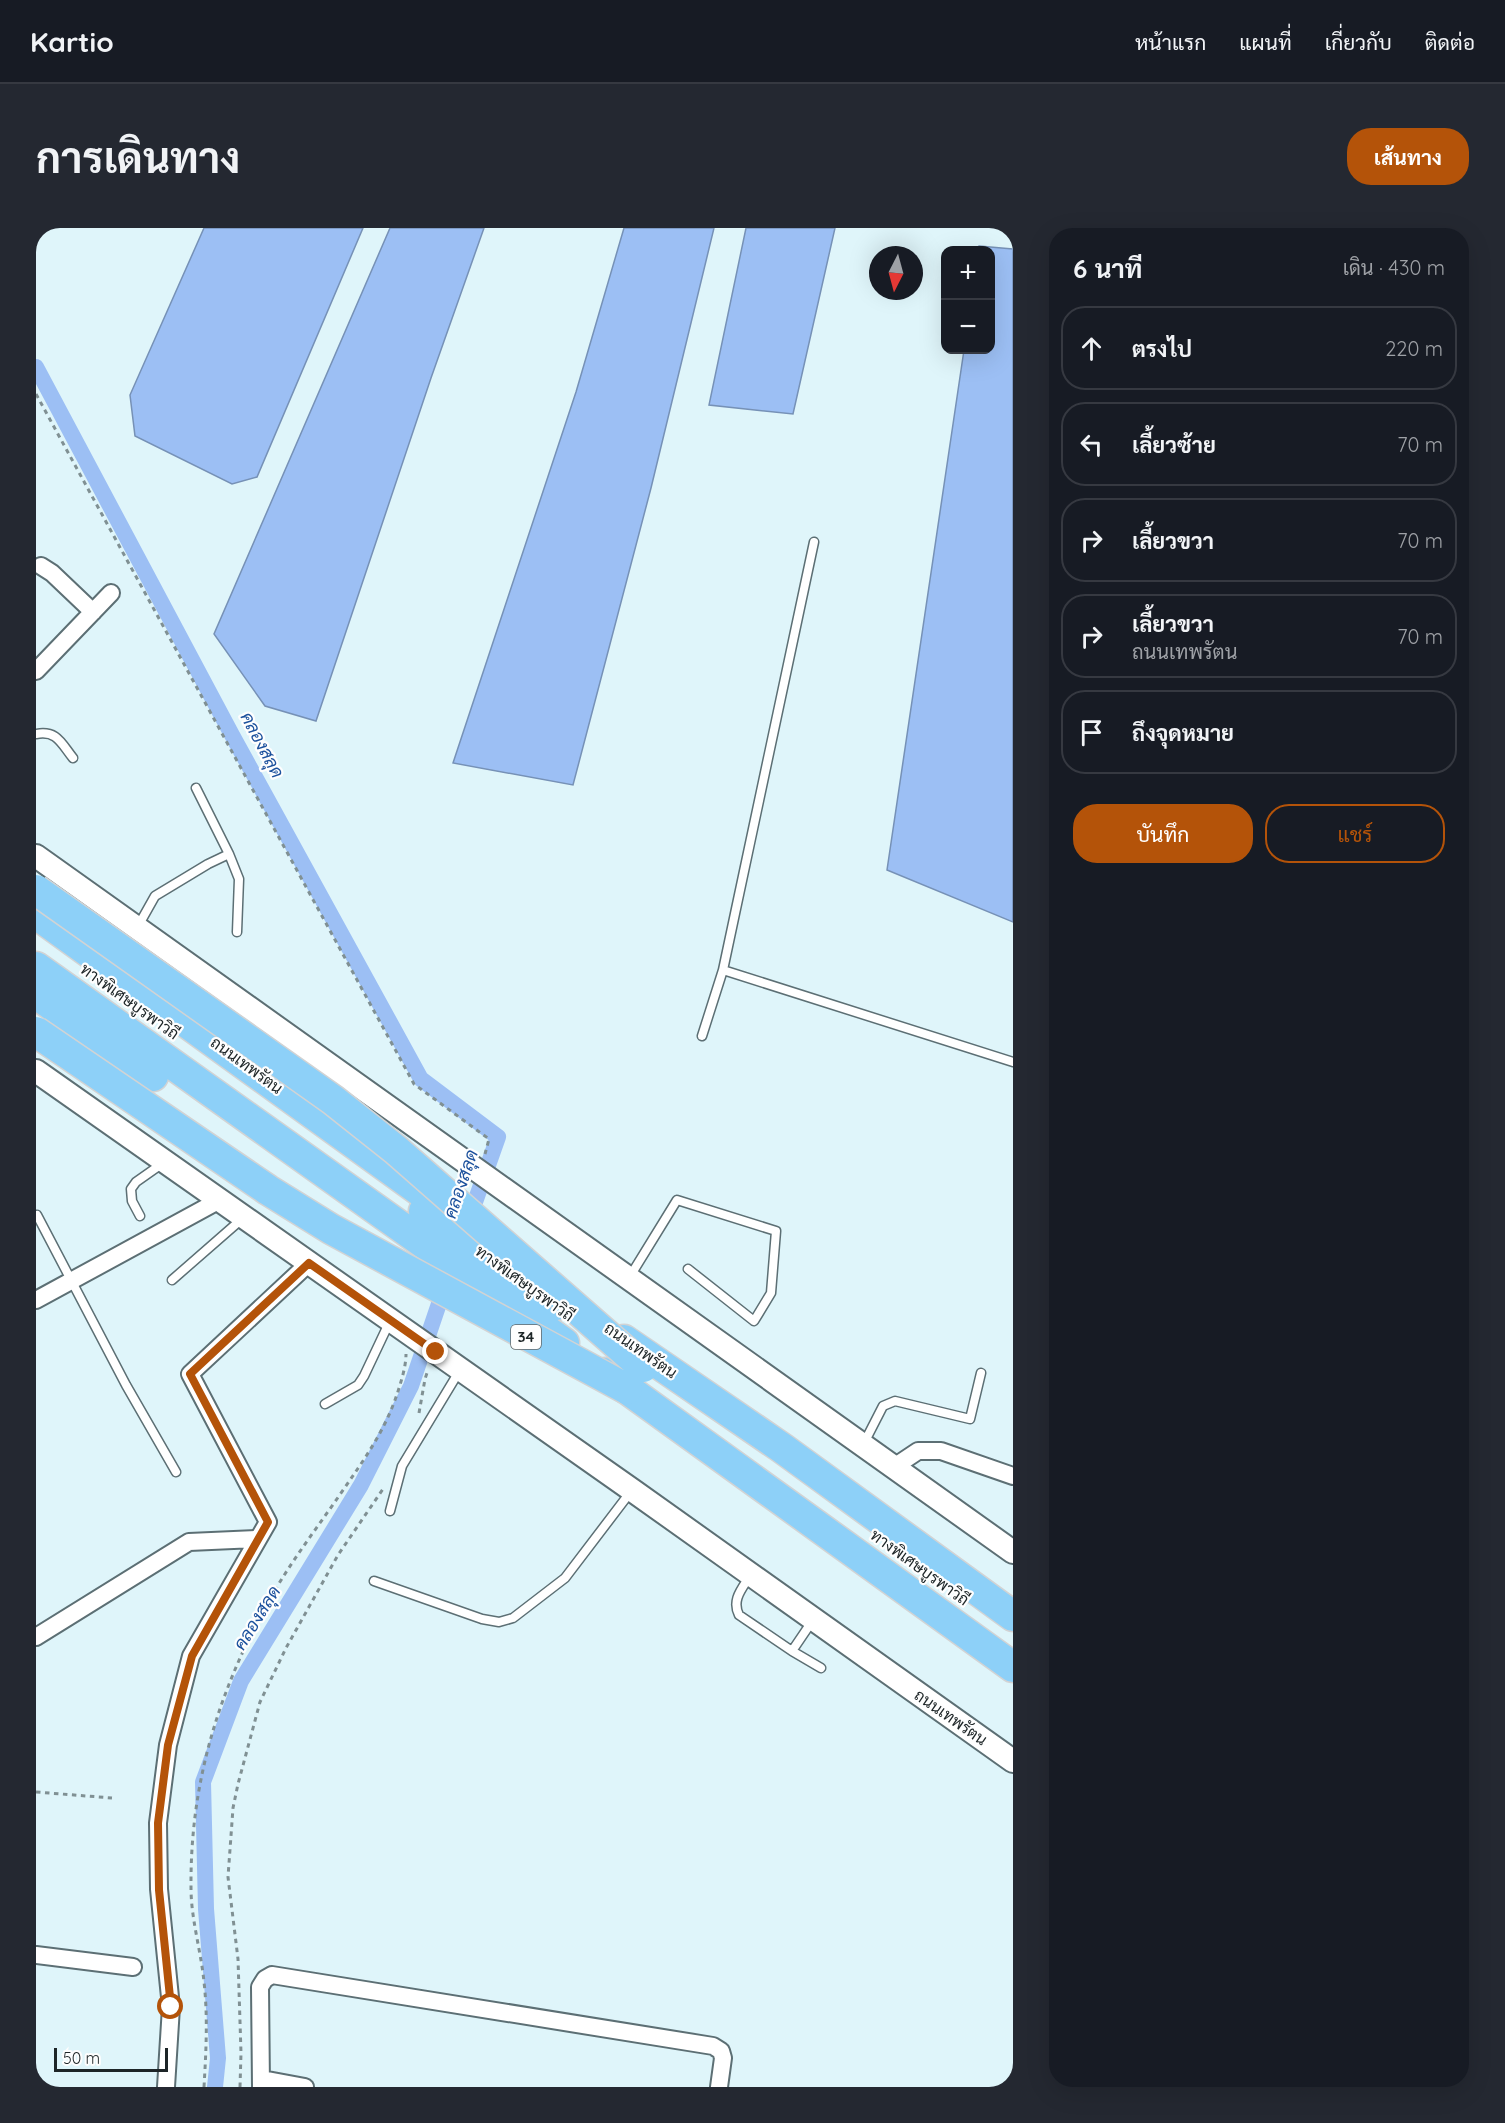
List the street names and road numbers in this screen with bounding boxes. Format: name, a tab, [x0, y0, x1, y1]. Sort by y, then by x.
street label: ทางพิเศษบูรพาวิถี	[75, 958, 184, 1045]
street label: ถนนเทพรัตน	[207, 1032, 287, 1098]
street label: ทางพิเศษบูรพาวิถี	[470, 1240, 579, 1327]
street label: ถนนเทพรัตน	[601, 1318, 681, 1382]
road number: 34	[511, 1325, 541, 1349]
street label: ทางพิเศษบูรพาวิถี	[865, 1524, 974, 1611]
street label: ถนนเทพรัตน	[911, 1685, 991, 1749]

